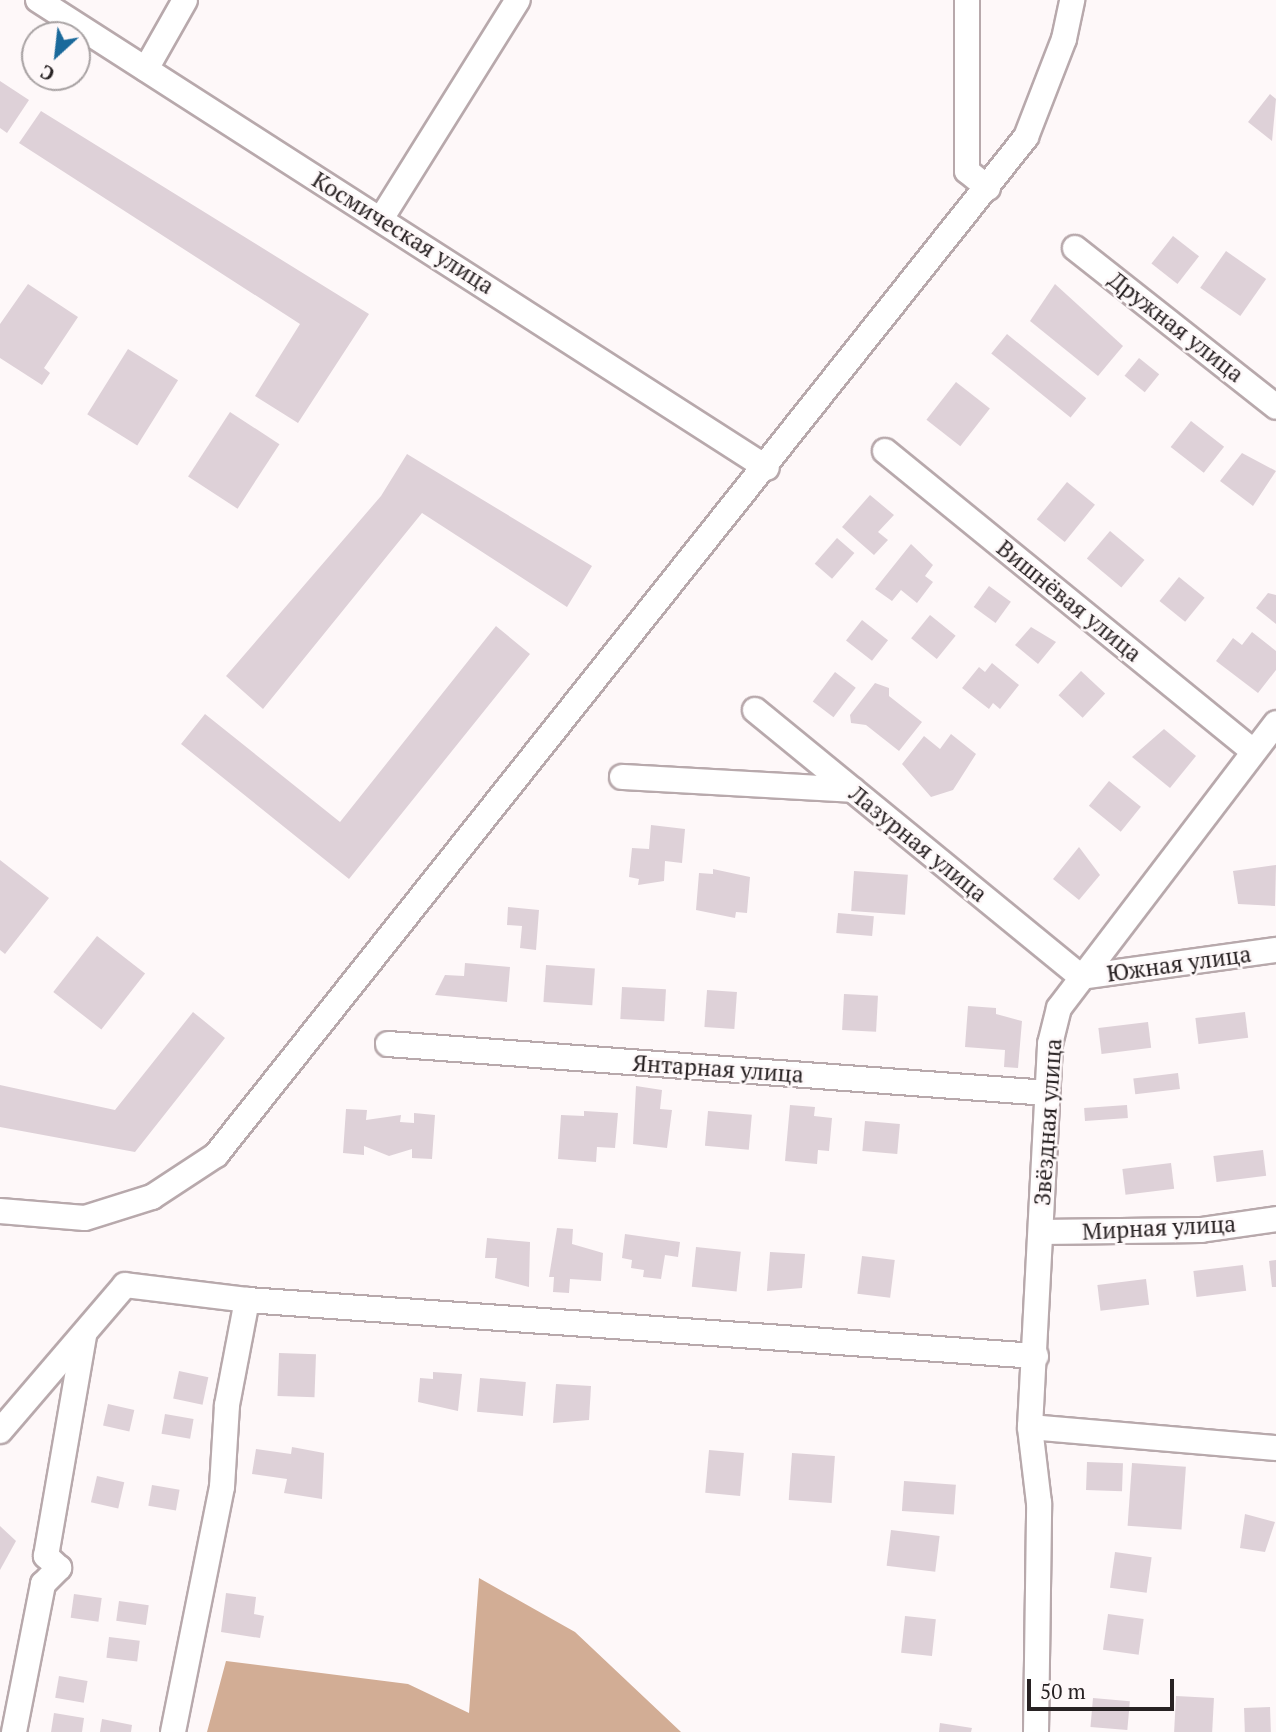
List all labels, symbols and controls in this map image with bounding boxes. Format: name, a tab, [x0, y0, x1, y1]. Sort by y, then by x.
north arrow	[21, 21, 91, 91]
text: С	[36, 59, 58, 87]
street label: Космическая улица	[307, 166, 499, 300]
street label: Дружная улица	[1103, 266, 1249, 388]
street label: Вишнёвая улица	[991, 534, 1147, 668]
street label: Лазурная улица	[844, 780, 992, 908]
street label: Южная улица	[1105, 940, 1253, 988]
street label: Звёздная улица	[1028, 1038, 1068, 1206]
street label: Янтарная улица	[631, 1049, 805, 1089]
street label: Мирная улица	[1081, 1210, 1237, 1246]
scale bar	[1031, 1666, 1178, 1710]
text: 50 m	[1040, 1677, 1086, 1705]

